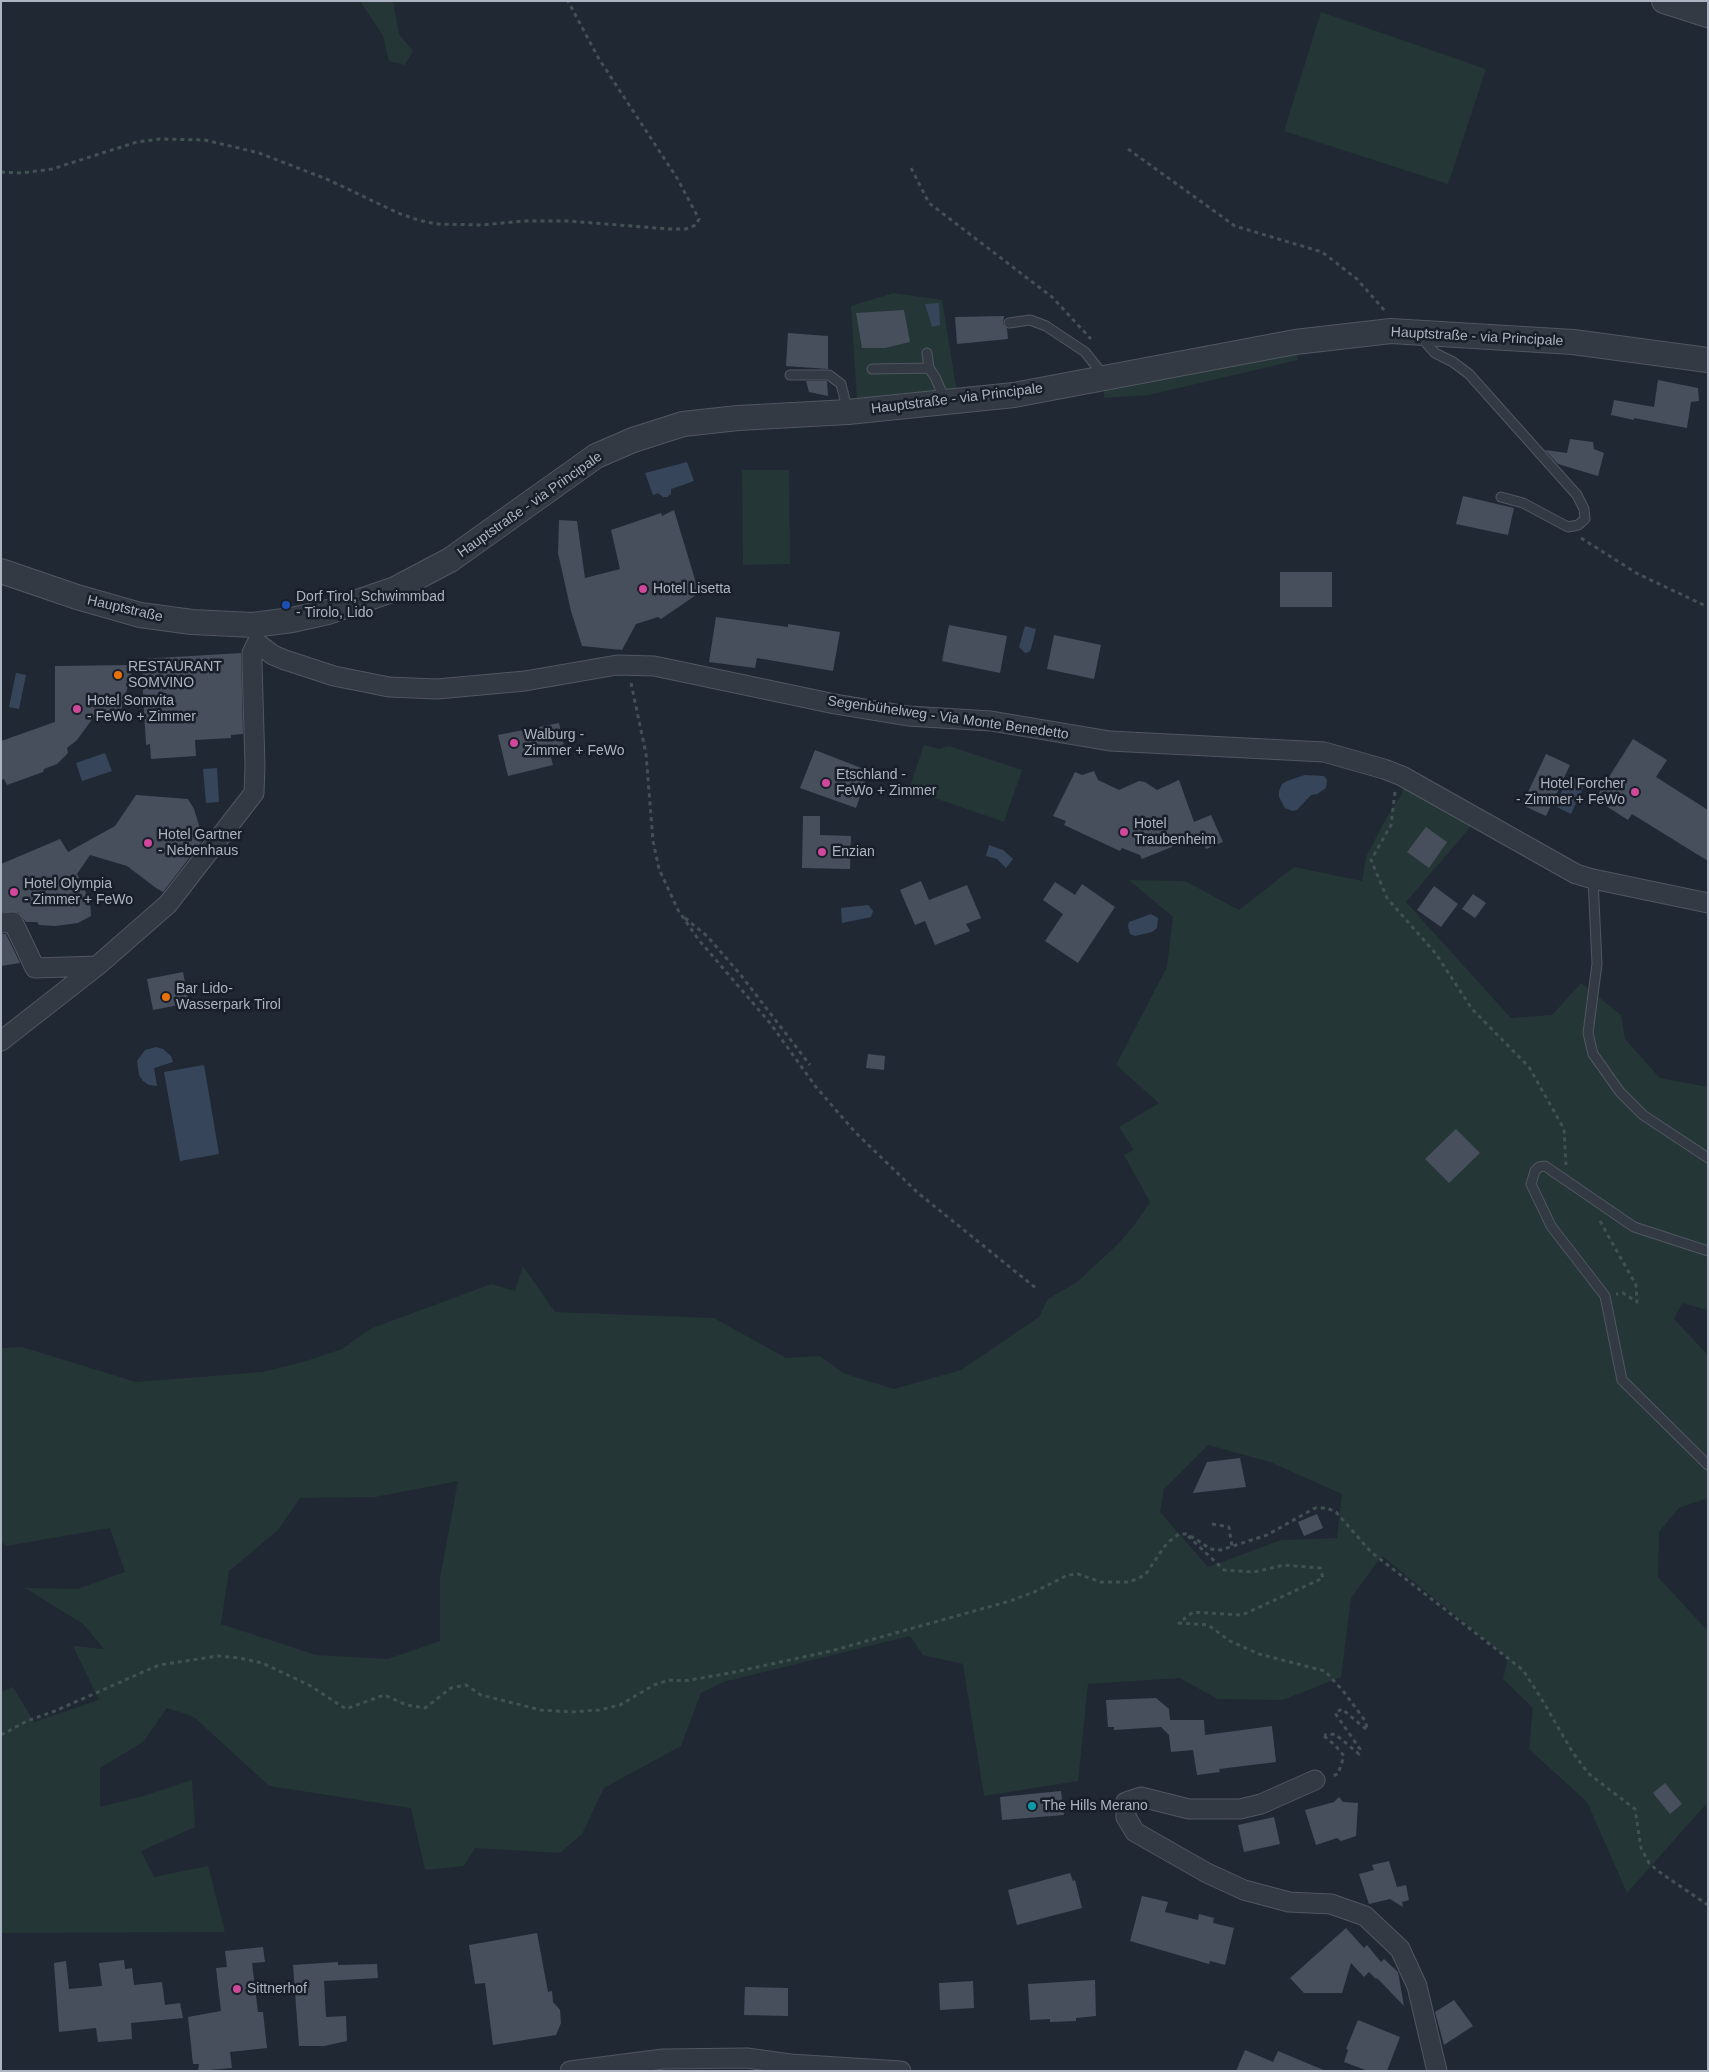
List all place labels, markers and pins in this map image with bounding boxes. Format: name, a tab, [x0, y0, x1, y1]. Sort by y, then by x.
place label: Hotel Lisetta	[653, 581, 731, 597]
marker: Hotel Lisetta	[637, 583, 649, 595]
place label: Dorf Tirol, Schwimmbad - Tirolo, Lido	[296, 589, 445, 622]
marker: Dorf Tirol, Schwimmbad - Tirolo, Lido	[280, 599, 292, 611]
place label: RESTAURANT SOMVINO	[128, 659, 222, 692]
marker: RESTAURANT SOMVINO	[112, 669, 124, 681]
place label: Hotel Somvita - FeWo + Zimmer	[87, 693, 196, 726]
marker: Hotel Somvita - FeWo + Zimmer	[71, 703, 83, 715]
place label: Walburg - Zimmer + FeWo	[524, 727, 624, 760]
marker: Walburg - Zimmer + FeWo	[508, 737, 520, 749]
place label: Etschland - FeWo + Zimmer	[836, 767, 936, 800]
place label: Hotel Forcher - Zimmer + FeWo	[1516, 776, 1625, 809]
marker: Etschland - FeWo + Zimmer	[820, 777, 832, 789]
marker: Hotel Forcher - Zimmer + FeWo	[1629, 786, 1641, 798]
place label: Hotel Traubenheim	[1134, 816, 1216, 849]
marker: Hotel Traubenheim	[1118, 826, 1130, 838]
place label: Hotel Gartner - Nebenhaus	[158, 827, 242, 860]
marker: Hotel Gartner - Nebenhaus	[142, 837, 154, 849]
place label: Enzian	[832, 844, 875, 860]
marker: Enzian	[816, 846, 828, 858]
place label: Hotel Olympia - Zimmer + FeWo	[24, 876, 133, 909]
marker: Hotel Olympia - Zimmer + FeWo	[8, 886, 20, 898]
place label: Bar Lido- Wasserpark Tirol	[176, 981, 281, 1014]
marker: Bar Lido- Wasserpark Tirol	[160, 991, 172, 1003]
place label: The Hills Merano	[1042, 1798, 1148, 1814]
marker: The Hills Merano	[1026, 1800, 1038, 1812]
place label: Sittnerhof	[247, 1981, 307, 1997]
marker: Sittnerhof	[231, 1983, 243, 1995]

